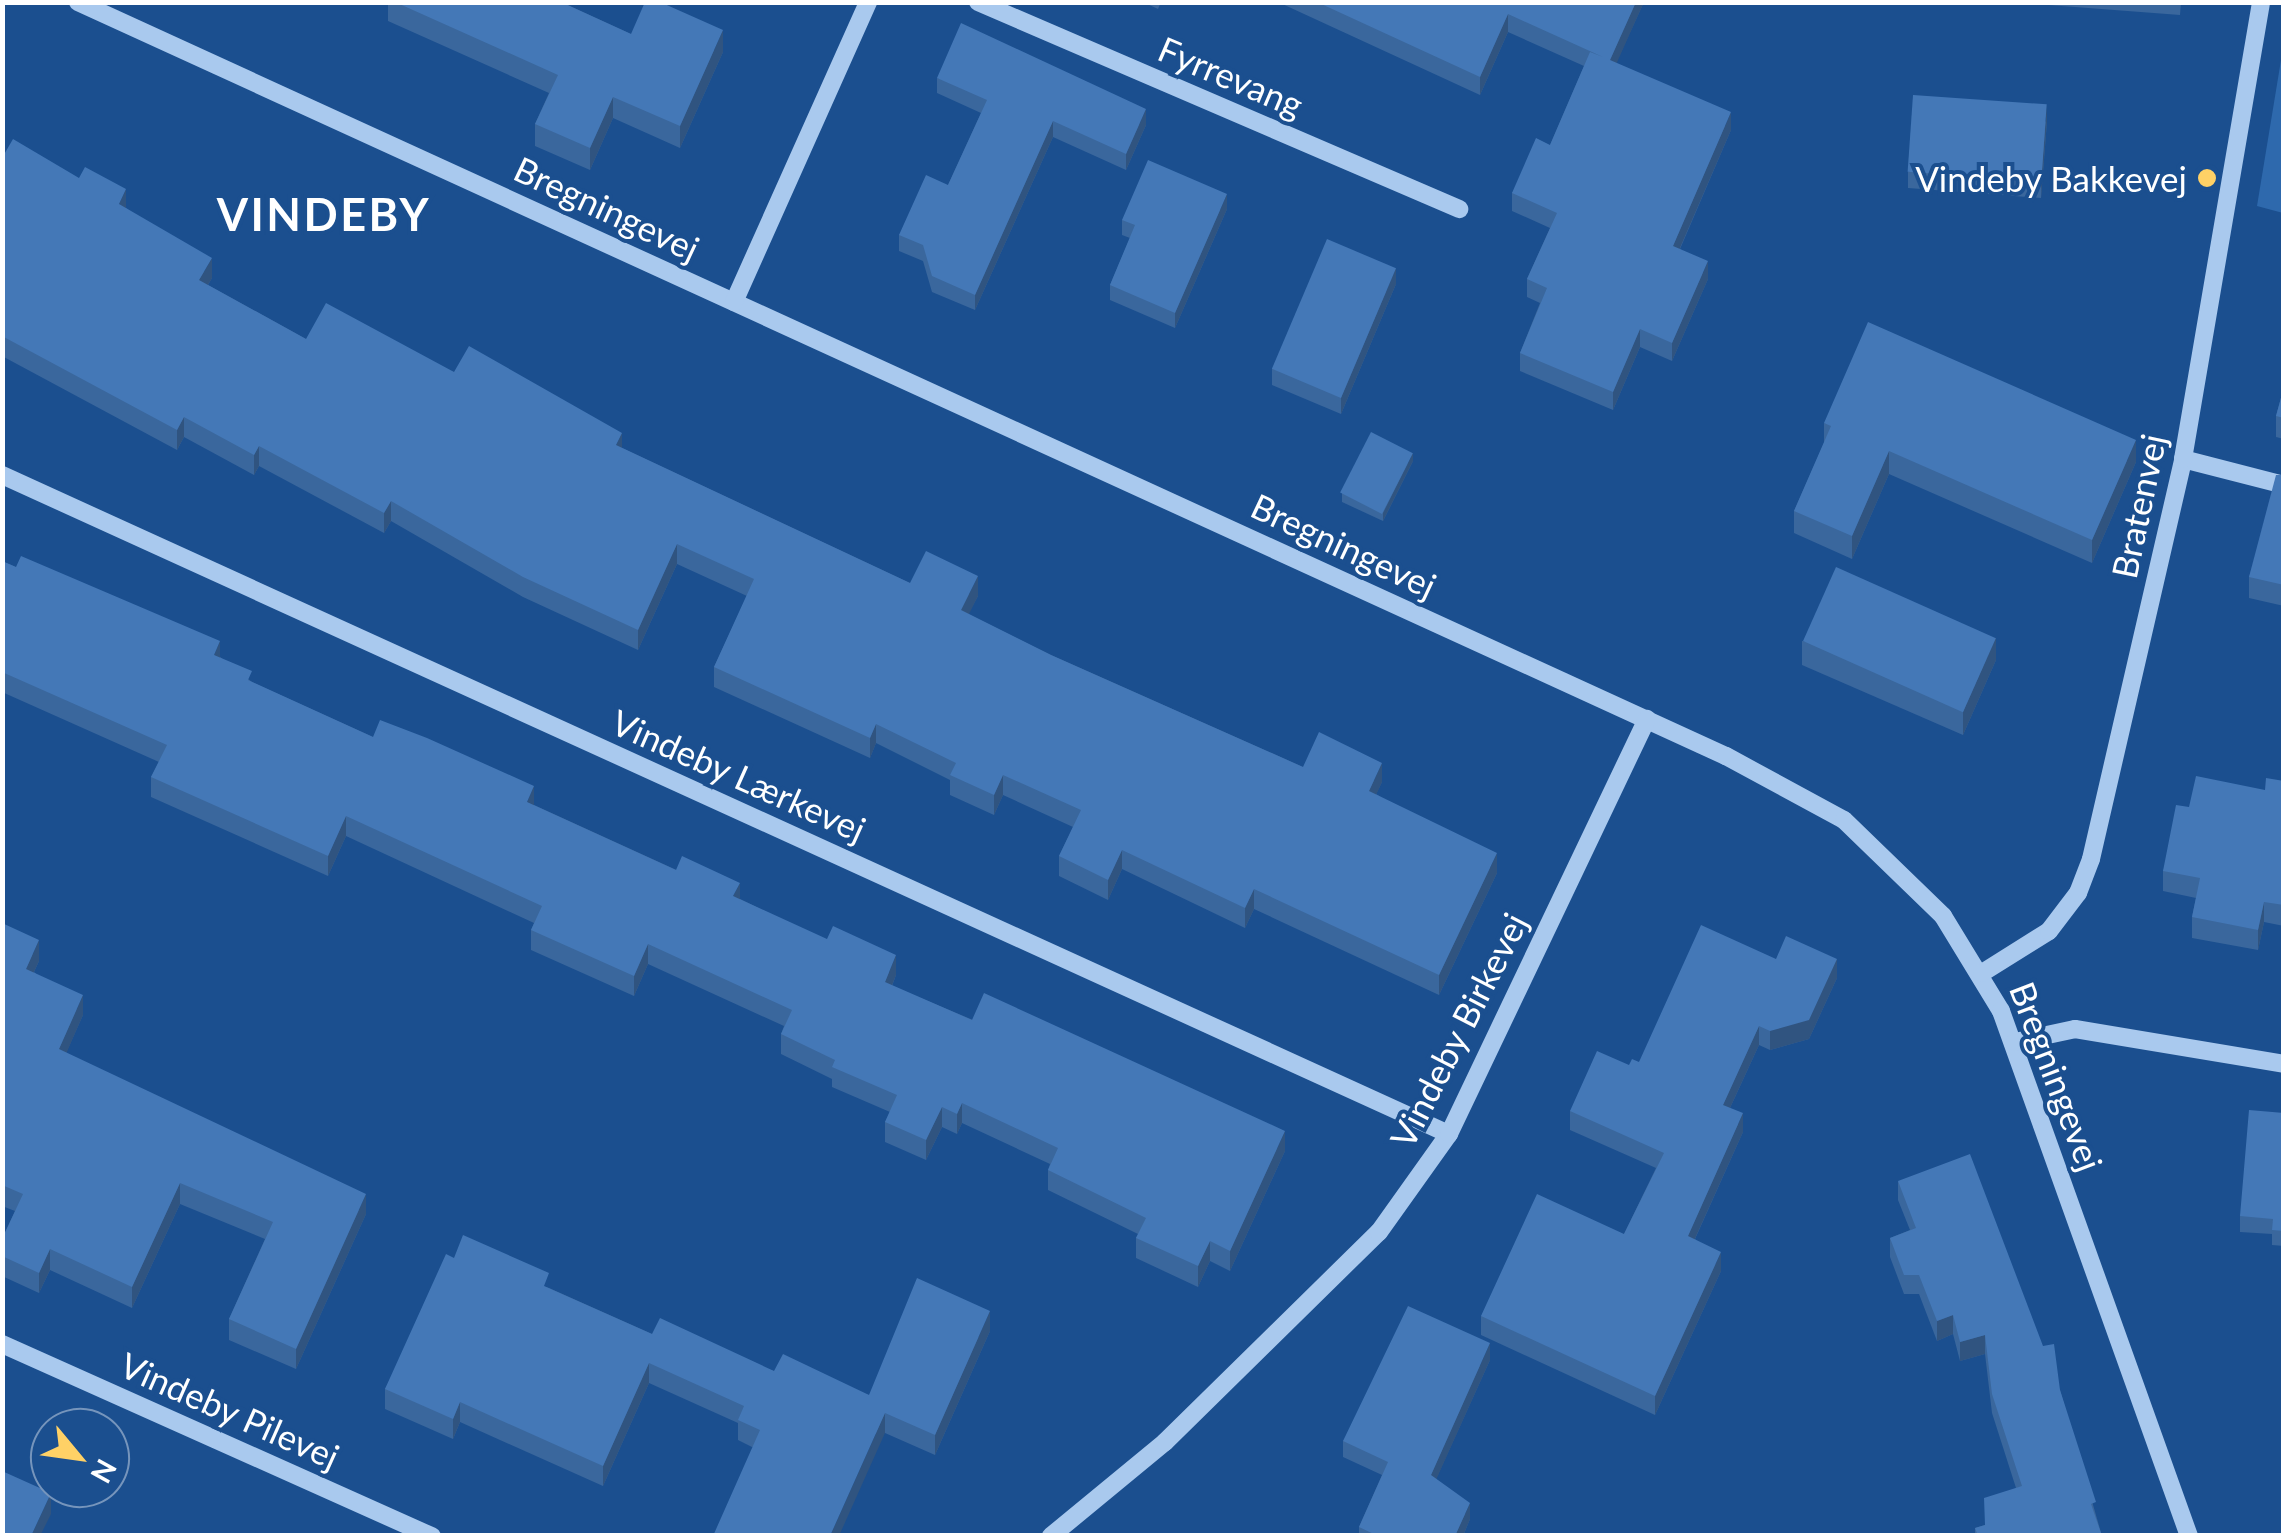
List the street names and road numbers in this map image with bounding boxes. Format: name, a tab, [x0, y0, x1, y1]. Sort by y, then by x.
street label: Fyrrevang	[1152, 27, 1310, 125]
street label: Bregningevej	[508, 147, 706, 269]
street label: Bratenvej	[2102, 430, 2174, 582]
street label: Bregningevej	[1245, 484, 1443, 606]
street label: Vindeby Lærkevej	[605, 700, 873, 850]
street label: Vindeby Birkevej	[1381, 905, 1535, 1155]
street label: Bregningevej	[2002, 976, 2112, 1176]
street label: Vindeby Pilevej	[114, 1343, 346, 1477]

